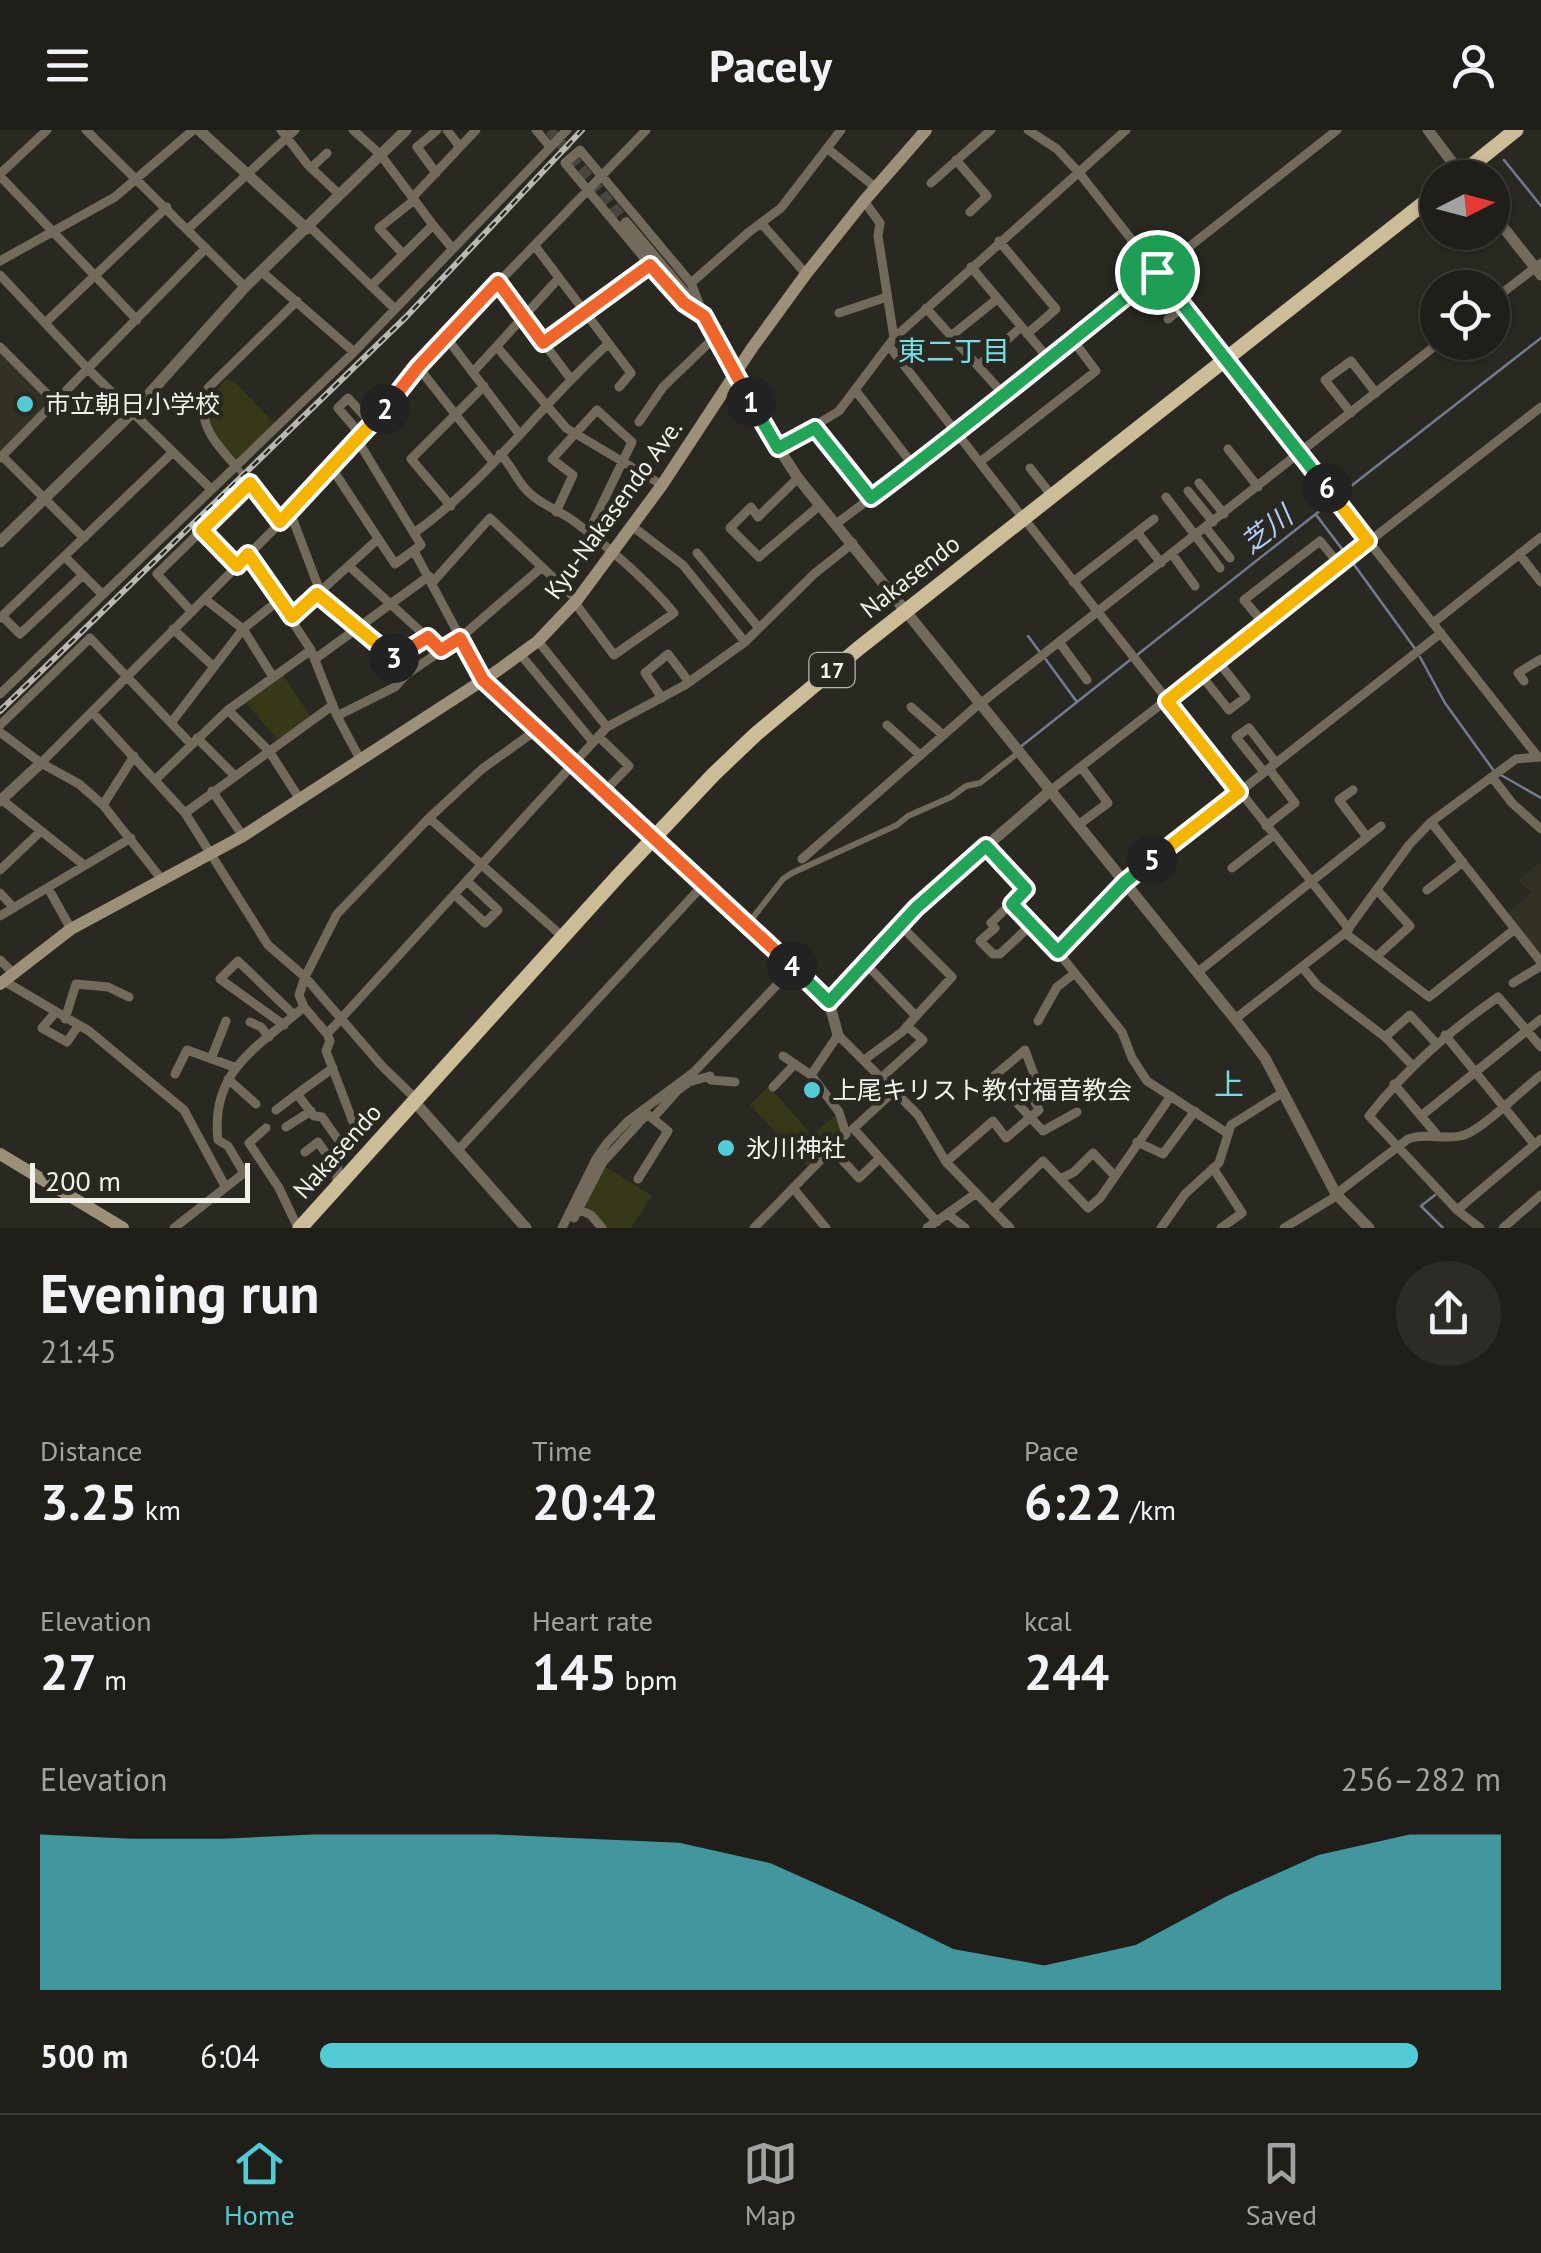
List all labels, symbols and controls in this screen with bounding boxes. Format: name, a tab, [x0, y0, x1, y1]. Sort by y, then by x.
text: Pacely	[709, 36, 832, 94]
icon: menu	[40, 38, 95, 93]
icon: person	[1446, 38, 1501, 93]
north arrow	[1420, 160, 1510, 250]
map controls	[1420, 160, 1510, 360]
pin	[1115, 230, 1200, 315]
icon: arrive	[1130, 245, 1185, 300]
button: locate	[1420, 270, 1510, 360]
district label: 東二丁目	[898, 332, 1010, 369]
pin: 1	[726, 377, 776, 427]
text: 1	[743, 383, 759, 420]
pin: 2	[360, 384, 410, 434]
place label: 市立朝日小学校	[45, 388, 220, 420]
text: 2	[377, 390, 393, 427]
marker: 市立朝日小学校	[14, 393, 36, 415]
street label: Kyu-Nakasendo Ave.	[537, 413, 689, 605]
pin: 6	[1302, 463, 1352, 513]
text: 6	[1319, 469, 1335, 506]
water label: 芝川	[1233, 495, 1302, 561]
street label: Nakasendo	[854, 527, 966, 625]
pin: 3	[369, 633, 419, 683]
text: 3	[386, 639, 402, 676]
road number: 17	[810, 653, 854, 687]
pin: 5	[1127, 835, 1177, 885]
text: 5	[1144, 841, 1160, 878]
pin: 4	[767, 941, 817, 991]
text: 4	[784, 947, 800, 984]
district label: 上	[1214, 1064, 1244, 1103]
place label: 上尾キリスト教付福音教会	[832, 1074, 1132, 1106]
marker: 上尾キリスト教付福音教会	[801, 1079, 823, 1101]
street label: Nakasendo	[286, 1097, 388, 1205]
place label: 氷川神社	[746, 1132, 846, 1164]
marker: 氷川神社	[715, 1137, 737, 1159]
scale bar	[30, 1158, 250, 1202]
text: 200 m	[45, 1162, 121, 1199]
text: Evening run	[40, 1257, 320, 1328]
button: share	[1396, 1261, 1501, 1366]
text: 21:45	[40, 1330, 117, 1372]
text: Distance	[40, 1432, 143, 1469]
text: Time	[532, 1432, 592, 1469]
text: Pace	[1024, 1432, 1079, 1469]
text: 3.25	[40, 1469, 137, 1534]
text: 20:42	[532, 1469, 659, 1534]
text: 6:22	[1024, 1469, 1123, 1534]
text: km	[137, 1491, 181, 1528]
text: /km	[1123, 1491, 1176, 1528]
text: Elevation	[40, 1602, 152, 1639]
text: Heart rate	[532, 1602, 653, 1639]
text: kcal	[1024, 1602, 1072, 1639]
text: 27	[40, 1639, 97, 1704]
text: 145	[532, 1639, 617, 1704]
text: 244	[1024, 1639, 1109, 1704]
text: m	[97, 1661, 127, 1698]
text: bpm	[617, 1661, 678, 1698]
text: Elevation	[40, 1758, 167, 1800]
text: 256–282 m	[1341, 1758, 1501, 1800]
text: 500 m	[40, 2035, 128, 2077]
text: 6:04	[200, 2035, 259, 2077]
tab: Home	[224, 2136, 295, 2233]
tab: Map	[743, 2136, 798, 2233]
tab: Saved	[1246, 2136, 1317, 2233]

